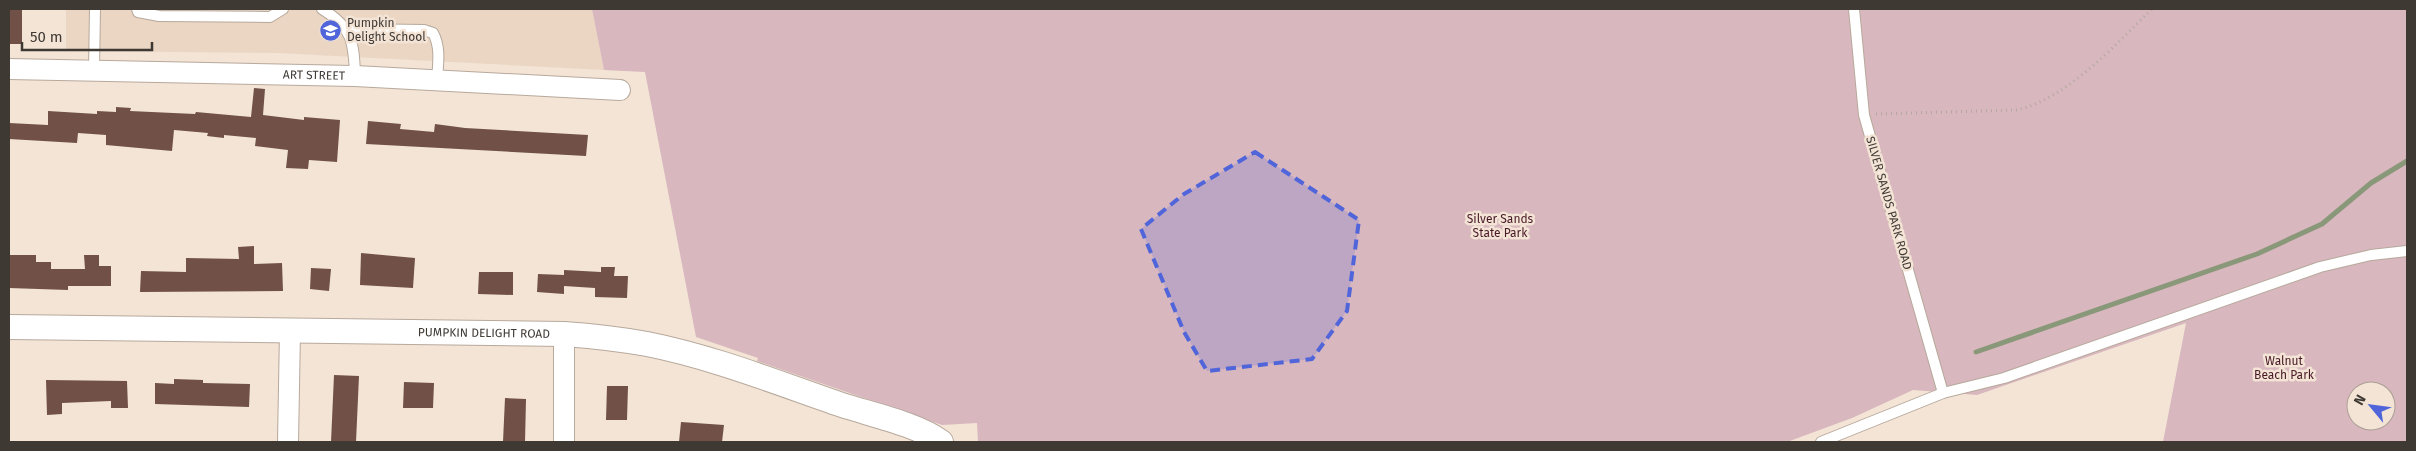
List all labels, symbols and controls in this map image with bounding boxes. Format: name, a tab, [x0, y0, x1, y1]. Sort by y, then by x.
place label: Pumpkin Delight School	[347, 16, 426, 44]
school or university icon: Pumpkin Delight School	[319, 18, 343, 42]
scale bar	[22, 20, 152, 52]
text: 50 m	[30, 28, 63, 46]
street label: ART STREET	[283, 68, 346, 83]
street label: SILVER SANDS PARK ROAD	[1863, 135, 1915, 272]
park label: Silver Sands State Park	[1467, 212, 1534, 240]
street label: PUMPKIN DELIGHT ROAD	[418, 325, 550, 341]
park label: Walnut Beach Park	[2254, 354, 2315, 382]
north arrow	[2346, 381, 2396, 431]
text: N	[2350, 392, 2370, 408]

